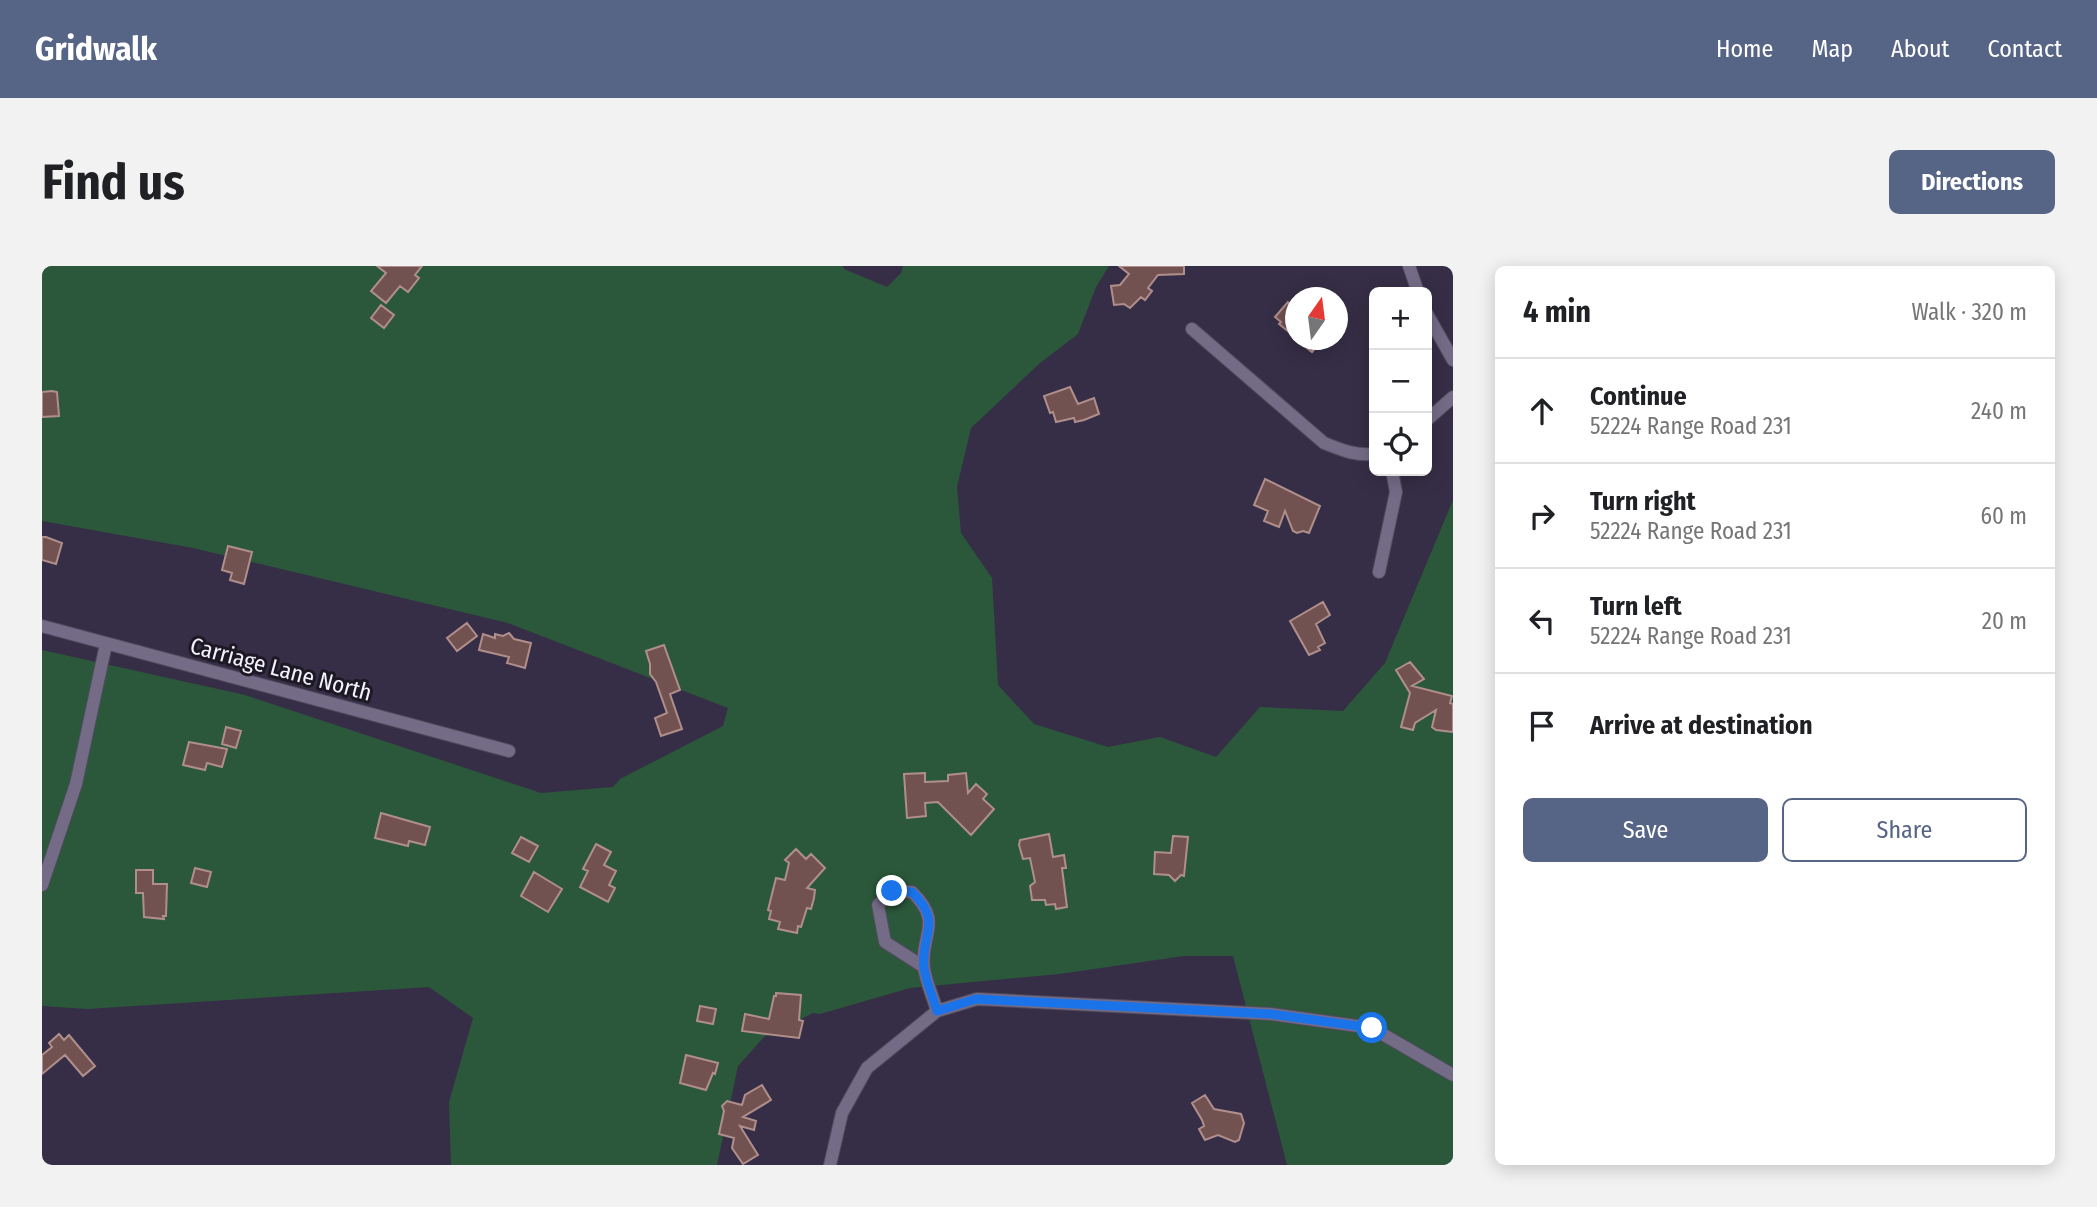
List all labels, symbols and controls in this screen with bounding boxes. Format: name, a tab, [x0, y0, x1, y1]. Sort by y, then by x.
text: Gridwalk	[35, 29, 157, 69]
text: Home	[1716, 35, 1773, 63]
text: Map	[1811, 35, 1853, 63]
text: About	[1891, 35, 1949, 63]
text: Contact	[1987, 35, 2062, 63]
button: Directions	[1889, 150, 2055, 214]
text: Find us	[42, 153, 185, 212]
north arrow	[1285, 287, 1348, 350]
map controls	[1369, 287, 1432, 476]
button: +	[1369, 287, 1432, 350]
text: 4 min	[1523, 294, 1591, 330]
text: Walk · 320 m	[1912, 298, 2027, 326]
button: −	[1369, 350, 1432, 413]
text: Continue	[1590, 381, 1687, 412]
icon: ahead	[1523, 392, 1561, 430]
text: 240 m	[1971, 397, 2027, 425]
text: 52224 Range Road 231	[1590, 412, 1792, 440]
button: locate	[1369, 413, 1432, 476]
text: Turn right	[1590, 486, 1696, 517]
icon: right	[1523, 497, 1561, 535]
text: 60 m	[1981, 502, 2027, 530]
text: 52224 Range Road 231	[1590, 517, 1792, 545]
text: Turn left	[1590, 591, 1682, 622]
icon: left	[1523, 602, 1561, 640]
text: 20 m	[1982, 607, 2027, 635]
text: 52224 Range Road 231	[1590, 622, 1792, 650]
street label: Carriage Lane North	[187, 631, 375, 707]
icon: arrive	[1523, 707, 1561, 745]
text: Arrive at destination	[1590, 710, 1813, 741]
button: Save	[1523, 798, 1768, 862]
button: Share	[1782, 798, 2027, 862]
route end	[876, 875, 907, 906]
route start	[1356, 1012, 1387, 1043]

